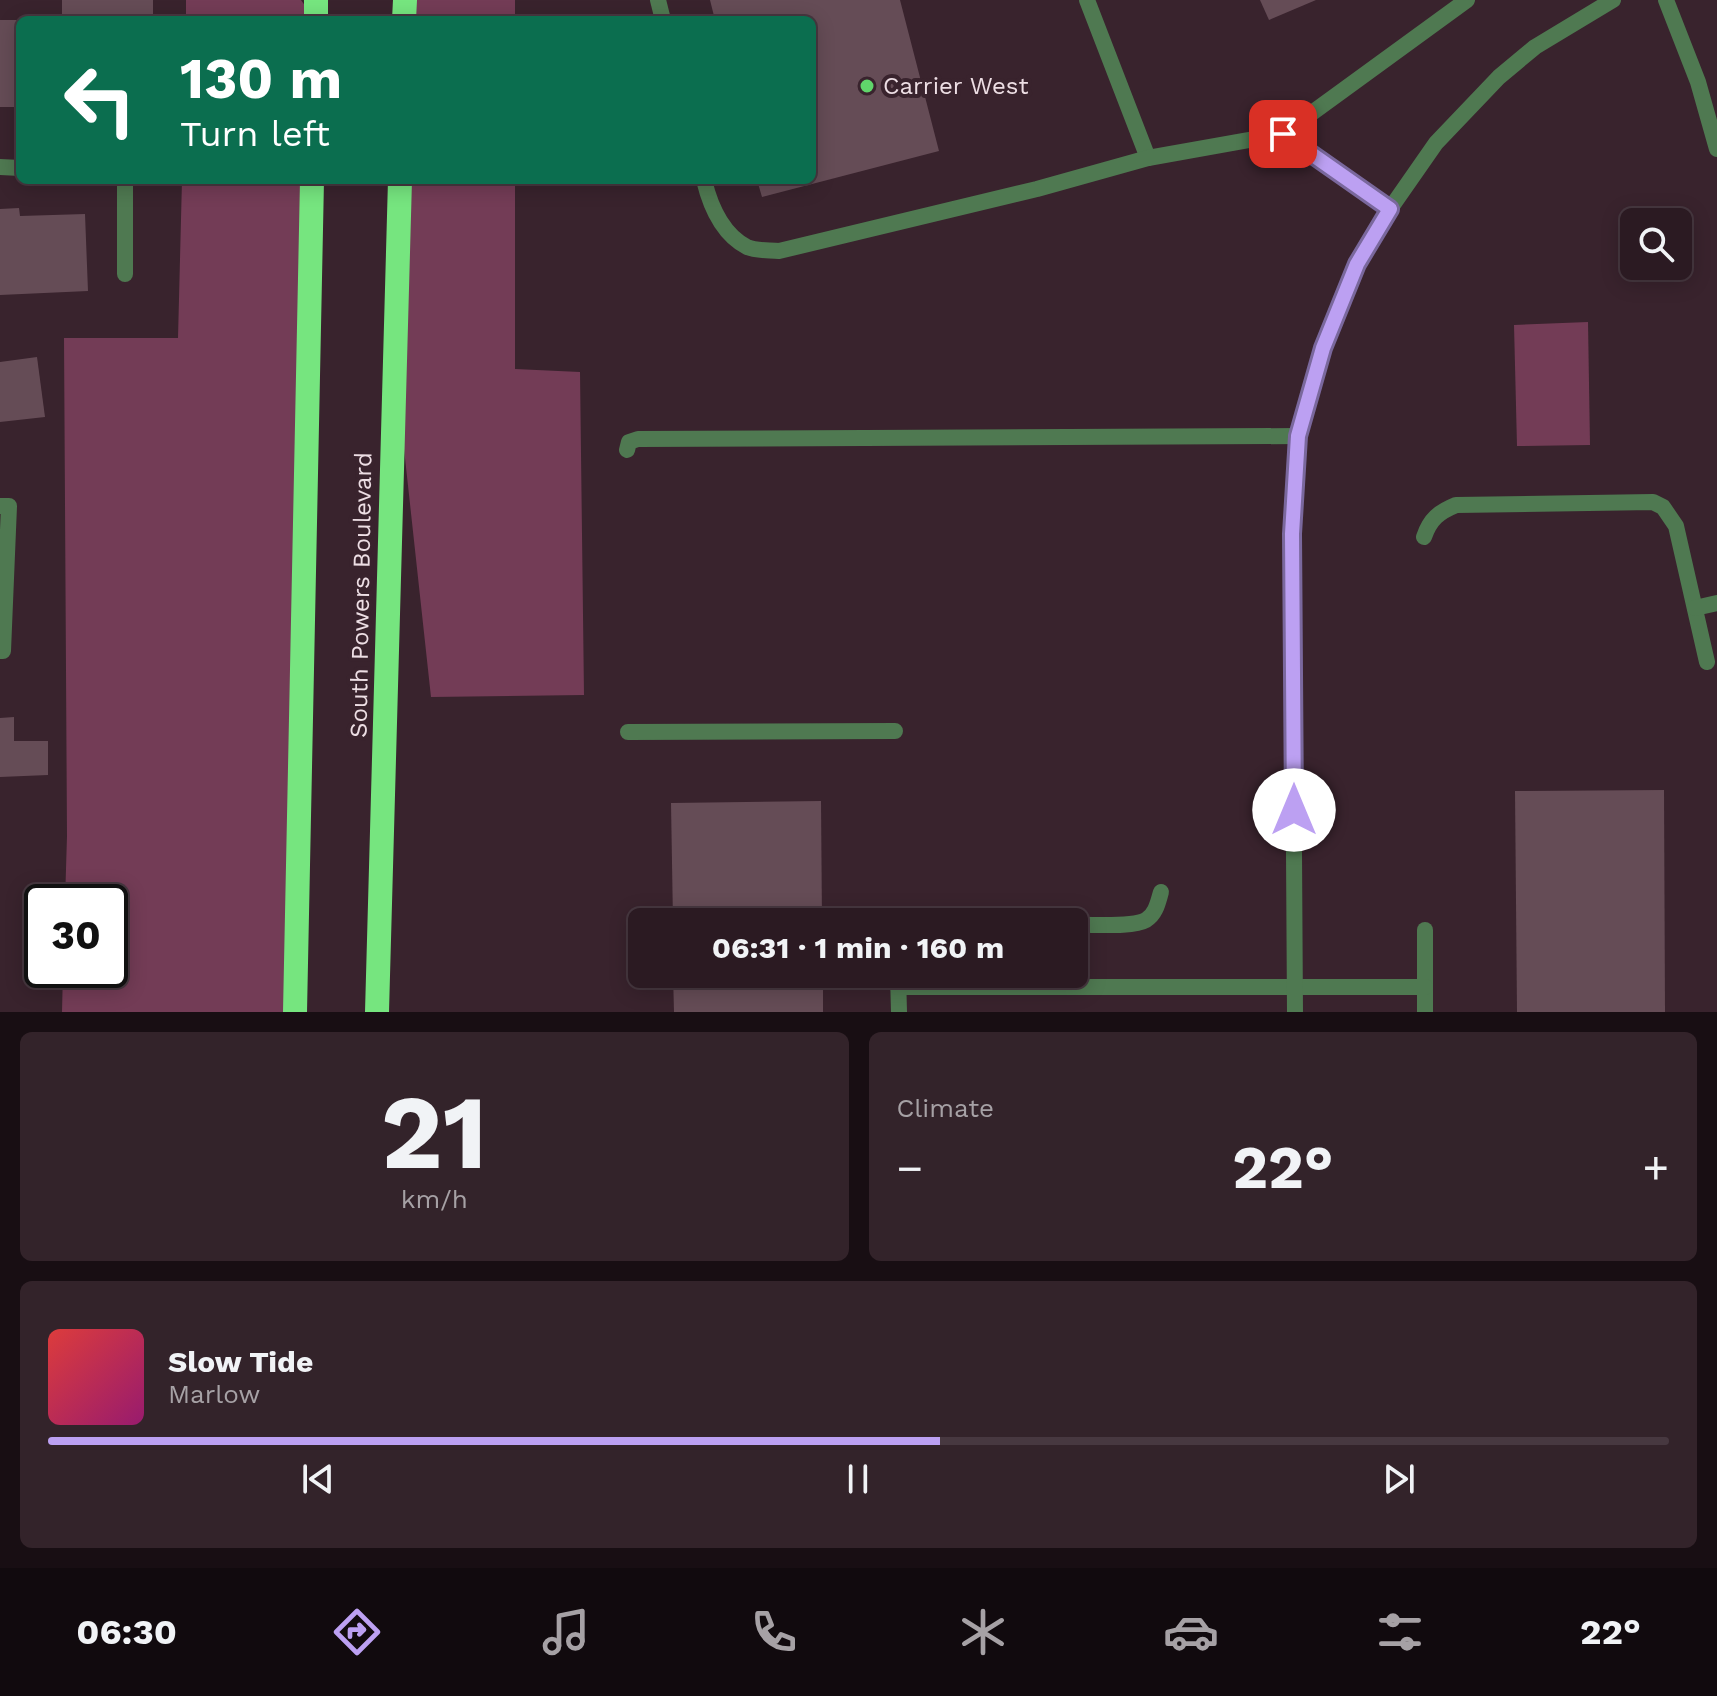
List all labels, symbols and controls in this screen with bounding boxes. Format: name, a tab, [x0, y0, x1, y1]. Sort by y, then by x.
text: 130 m	[180, 46, 342, 112]
icon: left	[48, 48, 152, 152]
place label: Carrier West	[883, 72, 1029, 100]
marker: Carrier West	[858, 77, 876, 95]
pin	[1249, 100, 1317, 168]
icon: arrive	[1261, 112, 1305, 156]
text: Turn left	[180, 113, 330, 155]
map controls	[1620, 208, 1692, 280]
button: search	[1620, 208, 1692, 280]
street label: South Powers Boulevard	[345, 452, 377, 738]
position arrow	[1252, 768, 1336, 852]
speed limit sign: 30	[24, 884, 128, 988]
text: 06:31 · 1 min · 160 m	[712, 930, 1004, 965]
text: 21	[381, 1071, 488, 1193]
text: Climate	[897, 1093, 994, 1123]
text: 22°	[1232, 1132, 1333, 1203]
text: −	[897, 1142, 923, 1194]
text: +	[1642, 1142, 1669, 1194]
text: km/h	[401, 1184, 468, 1214]
text: Slow Tide	[168, 1344, 313, 1379]
text: Marlow	[168, 1379, 260, 1409]
icon: previous	[296, 1457, 340, 1501]
icon: pause	[836, 1457, 880, 1501]
icon: next	[1377, 1457, 1421, 1501]
icon: directions	[329, 1604, 385, 1660]
icon: music	[538, 1604, 594, 1660]
icon: phone	[746, 1604, 802, 1660]
icon: climate	[955, 1604, 1011, 1660]
icon: car	[1163, 1604, 1219, 1660]
icon: filters	[1372, 1604, 1428, 1660]
text: 06:30	[76, 1611, 177, 1653]
text: 22°	[1580, 1611, 1641, 1653]

